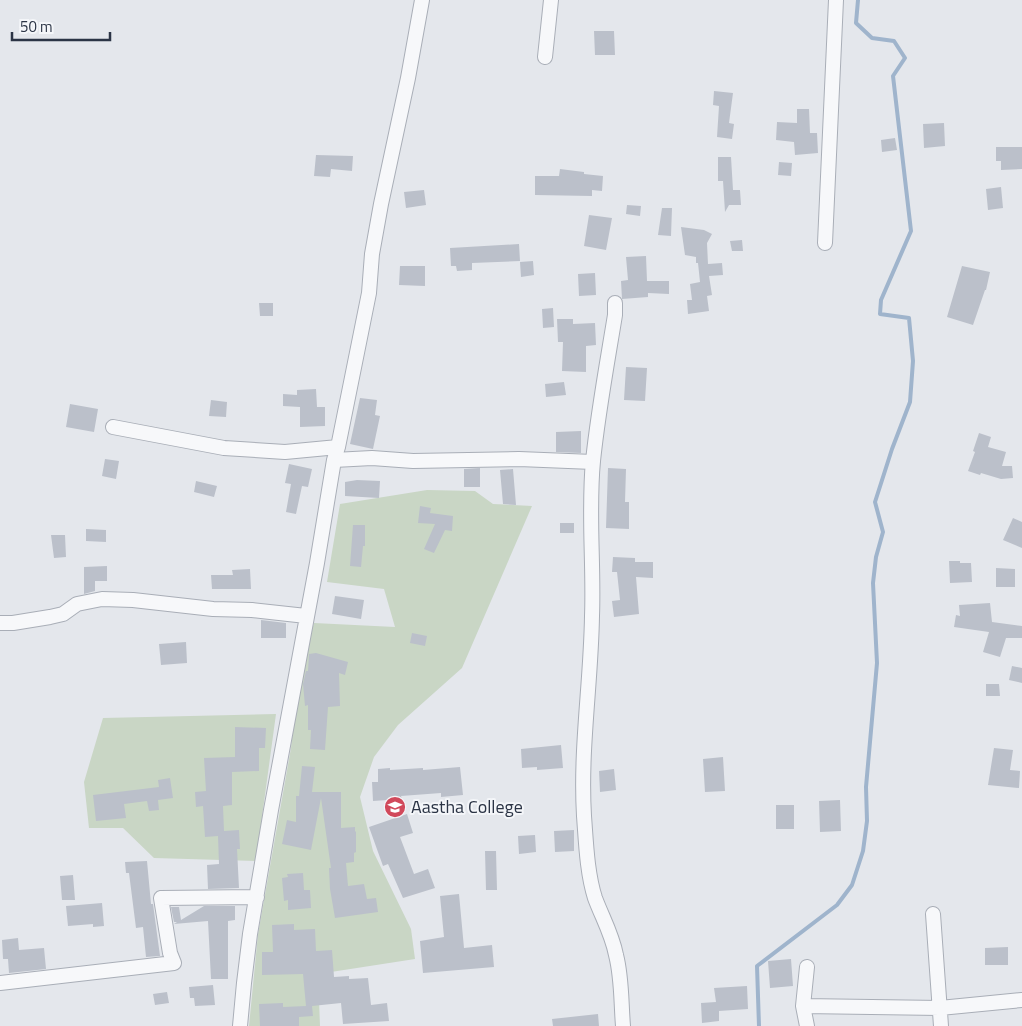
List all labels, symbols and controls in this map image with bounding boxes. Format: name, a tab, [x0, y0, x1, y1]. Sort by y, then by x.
scale bar	[12, 10, 110, 42]
text: 50 m	[20, 15, 53, 38]
place label: Aastha College	[411, 793, 523, 820]
school or university icon: Aastha College	[383, 795, 407, 819]

